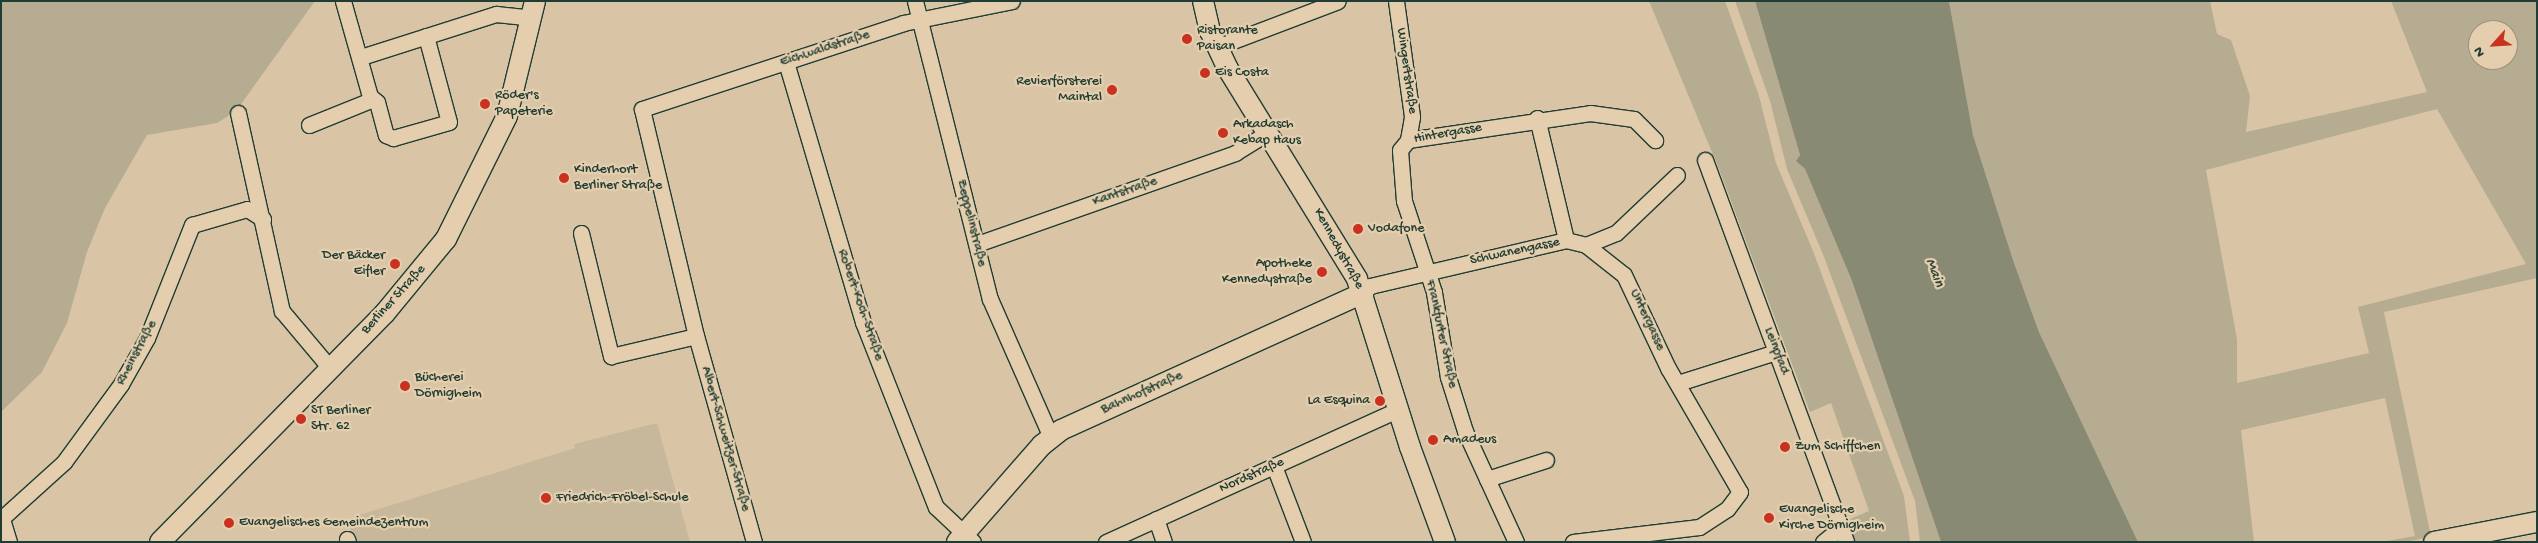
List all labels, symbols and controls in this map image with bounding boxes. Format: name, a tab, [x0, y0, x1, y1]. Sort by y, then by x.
north arrow	[2468, 20, 2518, 70]
place label: Ristorante Paisan	[1197, 23, 1258, 56]
street label: Eichwaldstraße	[778, 27, 872, 71]
street label: Wingertstraße	[1392, 27, 1420, 115]
marker: Ristorante Paisan	[1181, 33, 1193, 45]
text: N	[2470, 44, 2490, 59]
place label: Eis Costa	[1215, 65, 1269, 81]
marker: Eis Costa	[1199, 67, 1211, 79]
place label: Revierförsterei Maintal	[1016, 74, 1102, 106]
marker: Revierförsterei Maintal	[1106, 84, 1118, 96]
place label: Röder's Papeterie	[495, 88, 553, 120]
marker: Röder's Papeterie	[479, 98, 491, 110]
place label: Arkadasch Kebap Haus	[1233, 117, 1301, 150]
street label: Hintergasse	[1413, 120, 1483, 148]
marker: Arkadasch Kebap Haus	[1217, 127, 1229, 139]
place label: Kinderhort Berliner Straße	[574, 162, 662, 194]
marker: Kinderhort Berliner Straße	[558, 172, 570, 184]
street label: Kantstraße	[1091, 173, 1159, 211]
street label: Zeppelinstraße	[952, 178, 990, 268]
street label: Kennedystraße	[1309, 206, 1367, 292]
place label: Vodafone	[1368, 221, 1424, 237]
marker: Vodafone	[1352, 223, 1364, 235]
street label: Schwanengasse	[1469, 234, 1561, 270]
street label: Robert-Koch-Straße	[833, 247, 887, 363]
place label: Der Bäcker Eifler	[322, 248, 385, 280]
place label: Apotheke Kennedystraße	[1222, 256, 1312, 288]
water label: Main	[1920, 256, 1948, 290]
marker: Der Bäcker Eifler	[389, 258, 401, 270]
street label: Berliner Straße	[358, 262, 430, 338]
marker: Apotheke Kennedystraße	[1316, 266, 1328, 278]
street label: Frankfurter Straße	[1421, 278, 1461, 390]
street label: Untergasse	[1625, 287, 1669, 353]
street label: Rheinstraße	[113, 318, 161, 388]
street label: Leinpfad	[1760, 325, 1792, 377]
street label: Albert-Schweitzer-Straße	[696, 365, 754, 513]
street label: Bahnhofstraße	[1099, 368, 1185, 418]
place label: Bücherei Dörnigheim	[415, 370, 482, 402]
marker: Bücherei Dörnigheim	[399, 380, 411, 392]
place label: La Esquina	[1308, 393, 1370, 409]
marker: La Esquina	[1374, 395, 1386, 407]
place label: ST Berliner Str. 62	[311, 403, 370, 436]
marker: ST Berliner Str. 62	[295, 413, 307, 425]
place label: Amadeus	[1443, 432, 1496, 448]
marker: Amadeus	[1427, 434, 1439, 446]
place label: Zum Schiffchen	[1795, 439, 1880, 455]
marker: Zum Schiffchen	[1779, 441, 1791, 453]
street label: Nordstraße	[1217, 454, 1287, 498]
place label: Friedrich-Fröbel-Schule	[556, 490, 688, 506]
marker: Friedrich-Fröbel-Schule	[540, 492, 552, 504]
place label: Evangelische Kirche Dörnigheim	[1779, 502, 1884, 534]
marker: Evangelische Kirche Dörnigheim	[1763, 512, 1775, 524]
place label: Evangelisches Gemeindezentrum	[239, 515, 428, 531]
marker: Evangelisches Gemeindezentrum	[223, 517, 235, 529]

